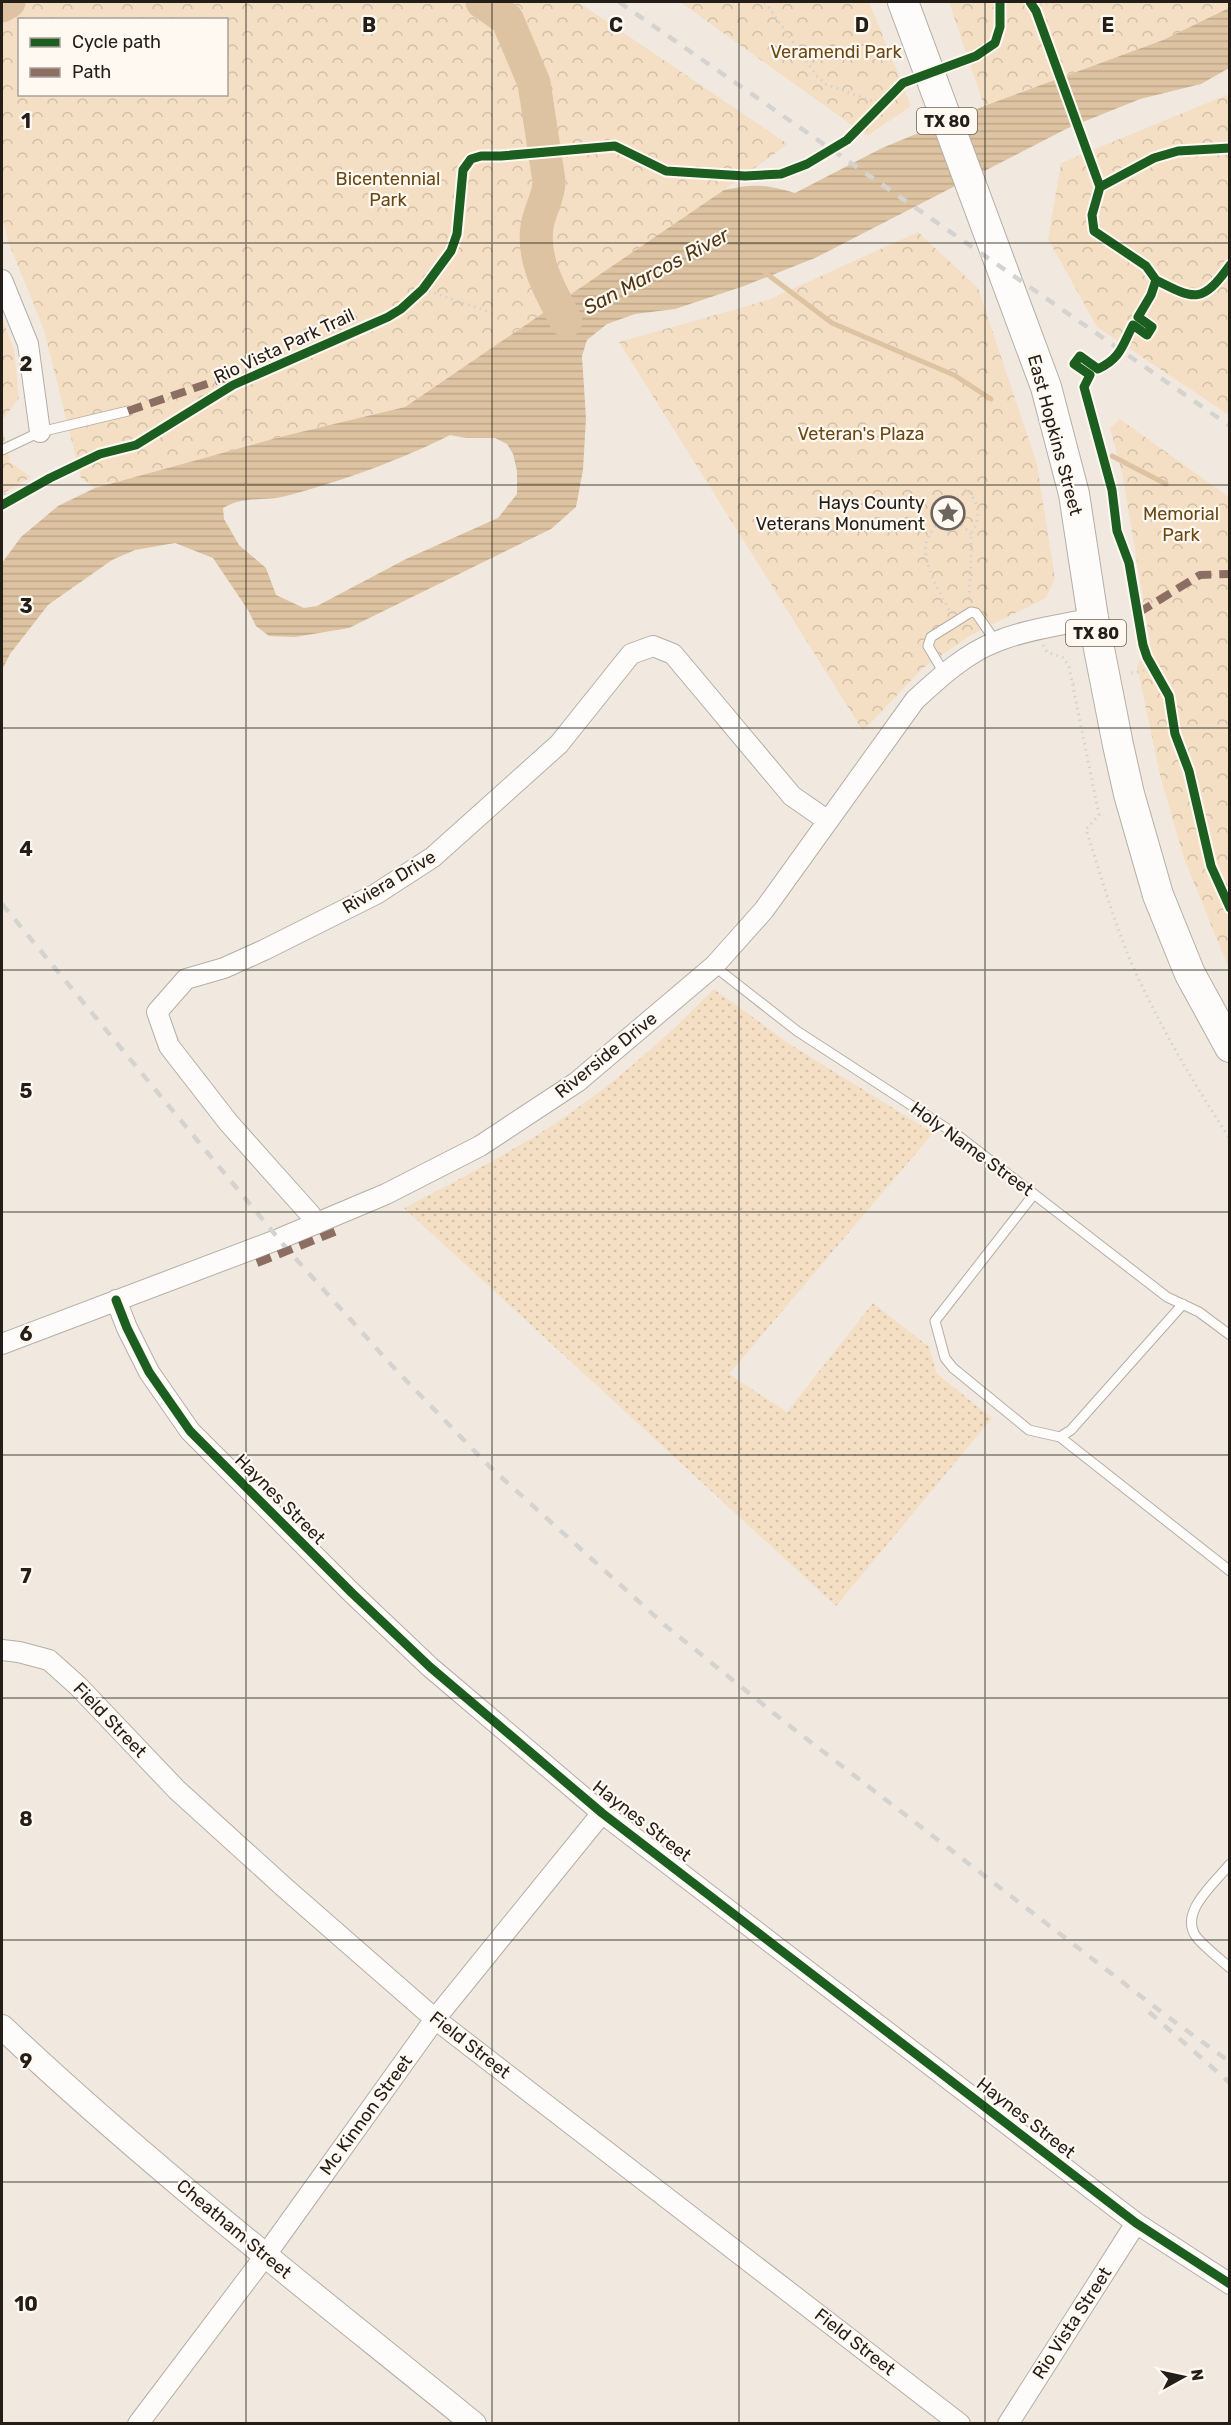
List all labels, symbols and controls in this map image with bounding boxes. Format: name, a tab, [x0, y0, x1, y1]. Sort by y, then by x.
text: B	[362, 13, 376, 37]
text: C	[609, 13, 623, 37]
text: D	[855, 13, 869, 37]
text: E	[1102, 13, 1114, 37]
legend	[18, 18, 228, 96]
text: Cycle path	[72, 31, 161, 53]
park label: Veramendi Park	[770, 41, 902, 63]
text: Path	[72, 61, 111, 83]
road number: TX 80	[917, 108, 977, 134]
text: 1	[21, 109, 31, 133]
park label: Bicentennial Park	[336, 168, 440, 211]
water label: San Marcos River	[579, 222, 734, 320]
street label: Rio Vista Park Trail	[210, 304, 358, 388]
text: 2	[20, 352, 33, 376]
street label: East Hopkins Street	[1023, 352, 1087, 518]
park label: Veteran's Plaza	[797, 423, 925, 445]
place label: Hays County Veterans Monument	[756, 492, 925, 535]
place icon: Hays County Veterans Monument	[930, 495, 966, 531]
park label: Memorial Park	[1143, 503, 1219, 546]
text: 3	[19, 594, 33, 618]
road number: TX 80	[1066, 620, 1126, 646]
text: 4	[19, 837, 33, 861]
street label: Riviera Drive	[338, 846, 440, 918]
street label: Riverside Drive	[551, 1007, 661, 1103]
text: 5	[20, 1079, 33, 1103]
street label: Holy Name Street	[906, 1097, 1038, 1201]
text: 6	[19, 1322, 33, 1346]
street label: Haynes Street	[230, 1449, 330, 1549]
text: 7	[20, 1564, 32, 1588]
street label: Field Street	[69, 1678, 151, 1762]
street label: Haynes Street	[588, 1776, 696, 1866]
text: 8	[19, 1807, 33, 1831]
street label: Field Street	[425, 2007, 515, 2083]
text: 9	[20, 2049, 33, 2073]
street label: Mc Kinnon Street	[315, 2051, 417, 2179]
street label: Haynes Street	[972, 2073, 1080, 2163]
street label: Cheatham Street	[172, 2175, 296, 2283]
street label: Rio Vista Street	[1028, 2263, 1116, 2383]
text: 10	[14, 2292, 38, 2316]
street label: Field Street	[810, 2304, 900, 2380]
north arrow	[1153, 2347, 1213, 2407]
text: N	[1187, 2368, 1208, 2382]

